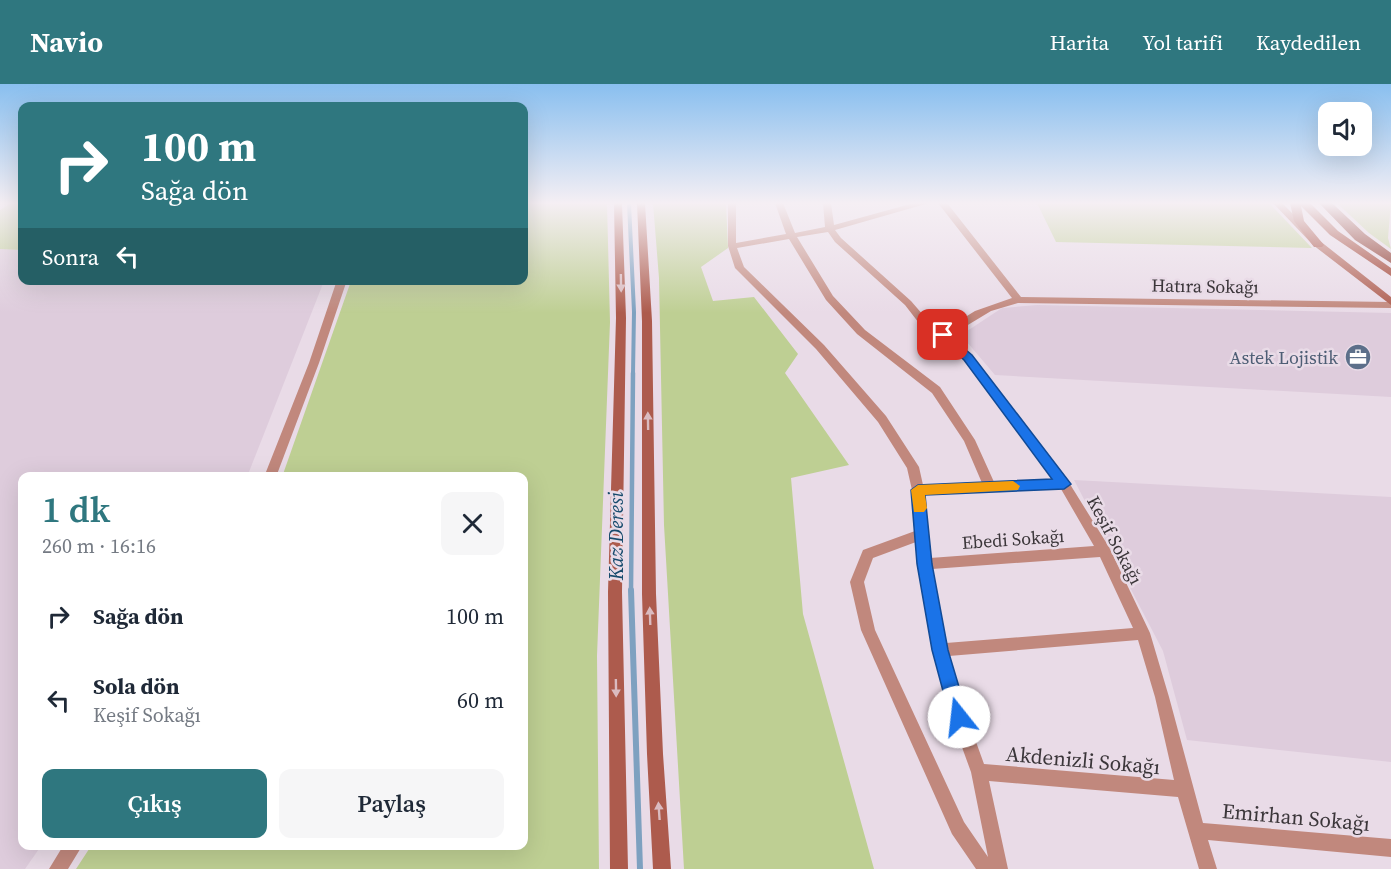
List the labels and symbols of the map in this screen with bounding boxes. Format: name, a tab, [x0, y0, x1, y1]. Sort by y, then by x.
one-way arrow	[616, 273, 626, 292]
street label: Hatıra Sokağı	[1151, 273, 1259, 299]
pin	[917, 309, 968, 360]
office icon: Astek Lojistik	[1343, 342, 1373, 372]
place label: Astek Lojistik	[1230, 345, 1338, 370]
one-way arrow	[643, 411, 653, 430]
street label: Keşif Sokağı	[1081, 491, 1149, 589]
water label: Kaz Deresi	[602, 492, 630, 581]
street label: Ebedi Sokağı	[961, 523, 1065, 555]
one-way arrow	[645, 606, 655, 625]
one-way arrow	[611, 678, 621, 697]
position arrow	[927, 685, 991, 749]
street label: Akdenizli Sokağı	[1005, 739, 1161, 781]
street label: Emirhan Sokağı	[1221, 796, 1371, 838]
one-way arrow	[654, 801, 663, 820]

